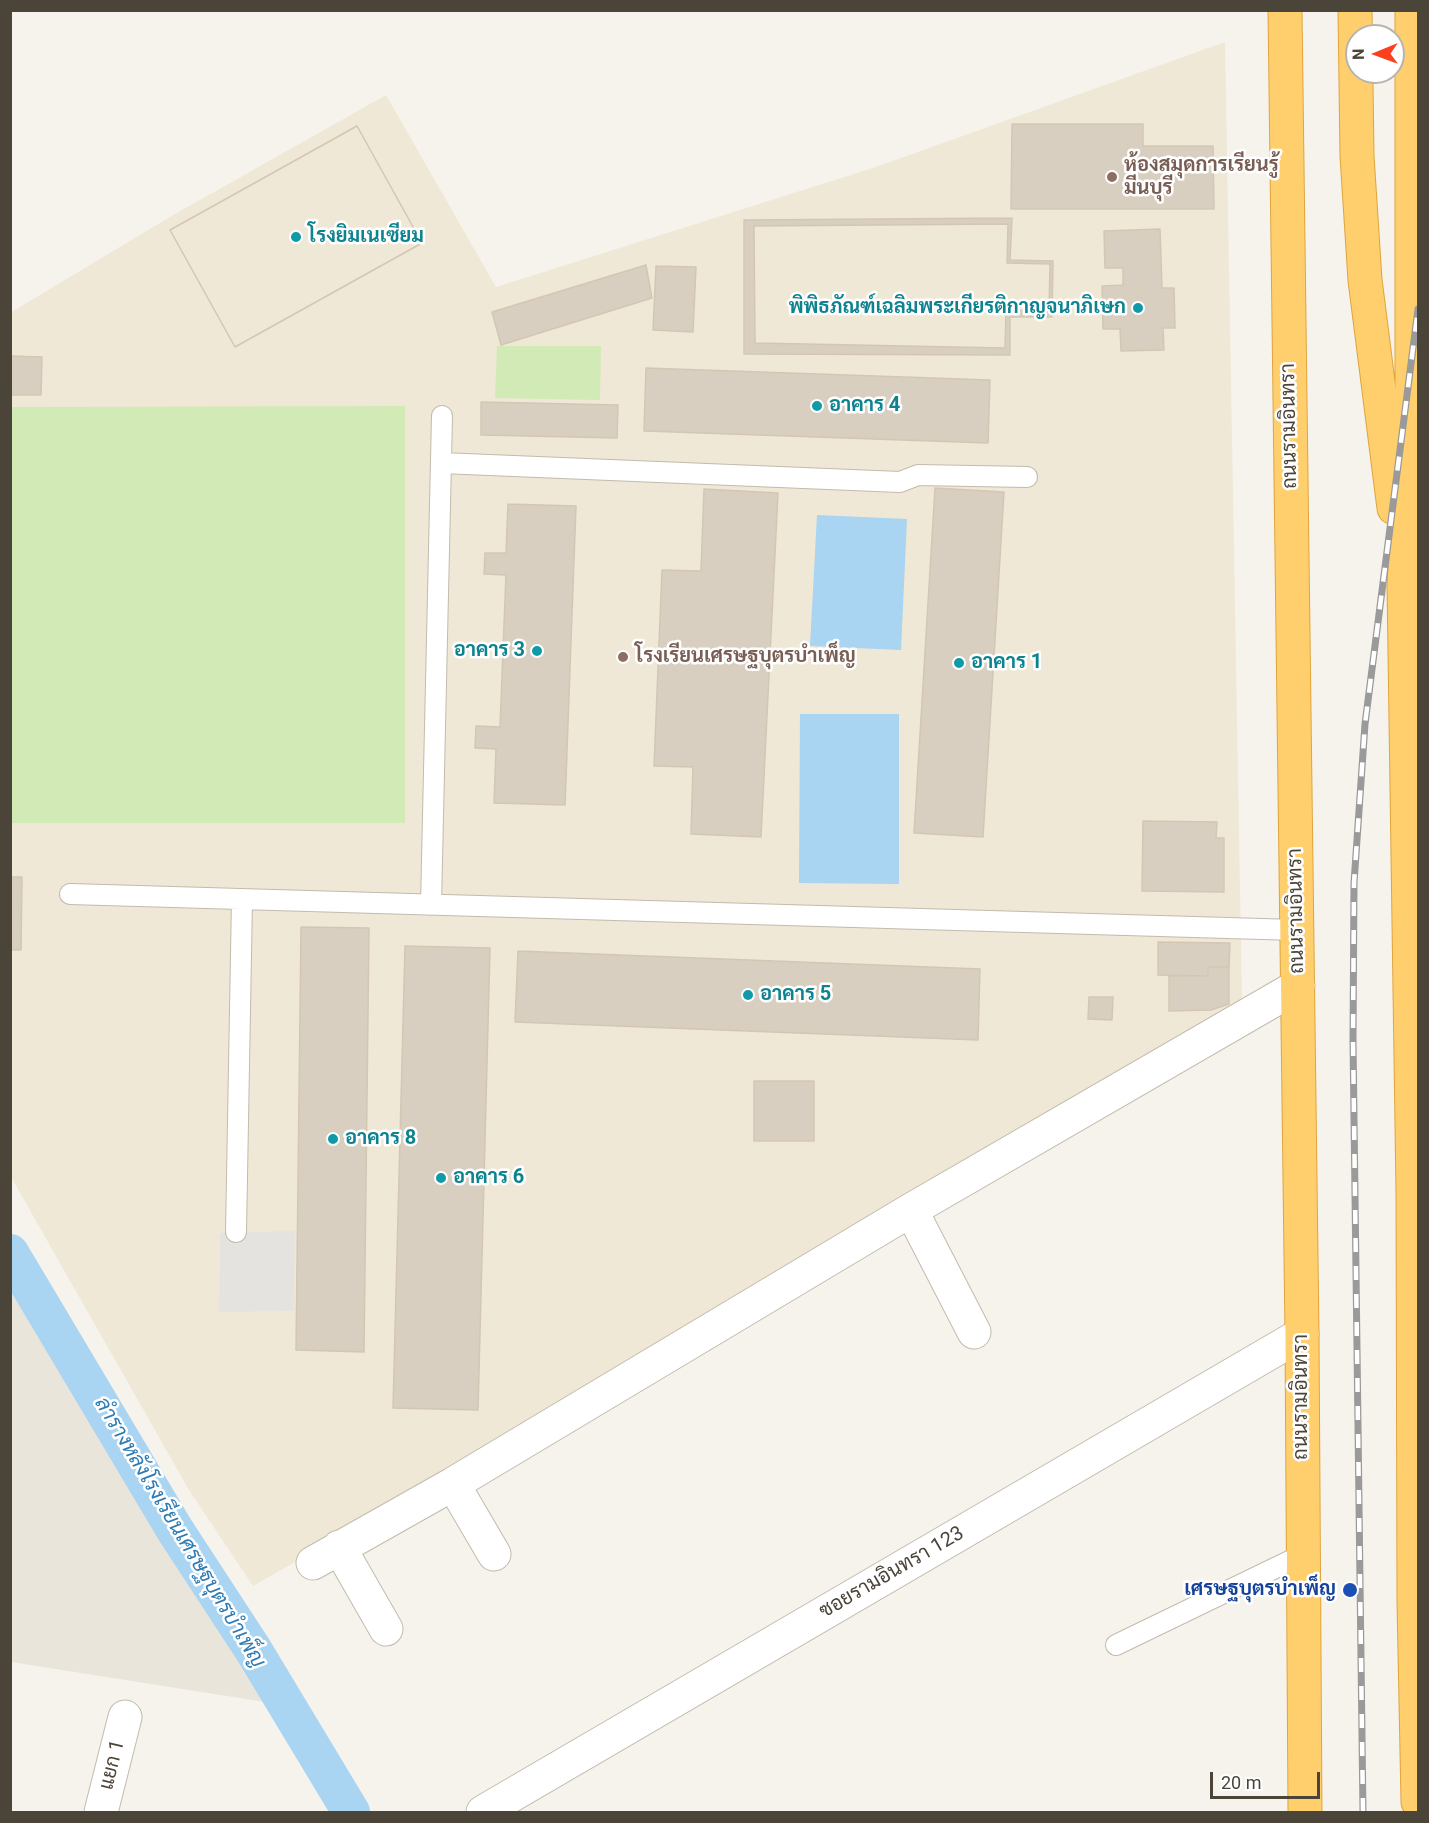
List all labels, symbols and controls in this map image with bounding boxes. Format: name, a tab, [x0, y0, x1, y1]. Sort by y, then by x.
north arrow	[1345, 24, 1405, 84]
text: N	[1349, 48, 1368, 60]
place label: ห้องสมุดการเรียนรู้ มีนบุรี	[1124, 154, 1279, 201]
marker: ห้องสมุดการเรียนรู้ มีนบุรี	[1105, 170, 1119, 184]
place label: โรงยิมเนเซียม	[308, 225, 424, 249]
marker: โรงยิมเนเซียม	[289, 230, 303, 244]
place label: พิพิธภัณฑ์เฉลิมพระเกียรติกาญจนาภิเษก	[789, 296, 1126, 320]
marker: พิพิธภัณฑ์เฉลิมพระเกียรติกาญจนาภิเษก	[1131, 301, 1145, 315]
street label: ถนนรามอินทรา	[1277, 363, 1303, 489]
place label: อาคาร 4	[829, 394, 900, 418]
marker: อาคาร 4	[810, 399, 824, 413]
place label: อาคาร 3	[454, 639, 525, 663]
marker: อาคาร 3	[530, 644, 544, 658]
place label: โรงเรียนเศรษฐบุตรบำเพ็ญ	[635, 645, 856, 669]
marker: โรงเรียนเศรษฐบุตรบำเพ็ญ	[616, 650, 630, 664]
place label: อาคาร 1	[971, 651, 1042, 675]
marker: อาคาร 1	[952, 656, 966, 670]
street label: ถนนรามอินทรา	[1284, 848, 1310, 974]
place label: อาคาร 5	[760, 983, 831, 1007]
marker: อาคาร 5	[741, 988, 755, 1002]
place label: อาคาร 8	[345, 1127, 416, 1151]
marker: อาคาร 8	[326, 1132, 340, 1146]
place label: อาคาร 6	[453, 1166, 524, 1190]
marker: อาคาร 6	[434, 1171, 448, 1185]
street label: ถนนรามอินทรา	[1290, 1334, 1314, 1460]
water label: ลำรางหลังโรงเรียนเศรษฐบุตรบำเพ็ญ	[88, 1393, 270, 1673]
street label: ซอยรามอินทรา 123	[815, 1522, 969, 1624]
place label: เศรษฐบุตรบำเพ็ญ	[1184, 1578, 1336, 1602]
marker: เศรษฐบุตรบำเพ็ญ	[1341, 1581, 1359, 1599]
street label: แยก 1	[95, 1737, 131, 1793]
scale bar	[1213, 1760, 1322, 1798]
text: 20 m	[1221, 1772, 1261, 1793]

